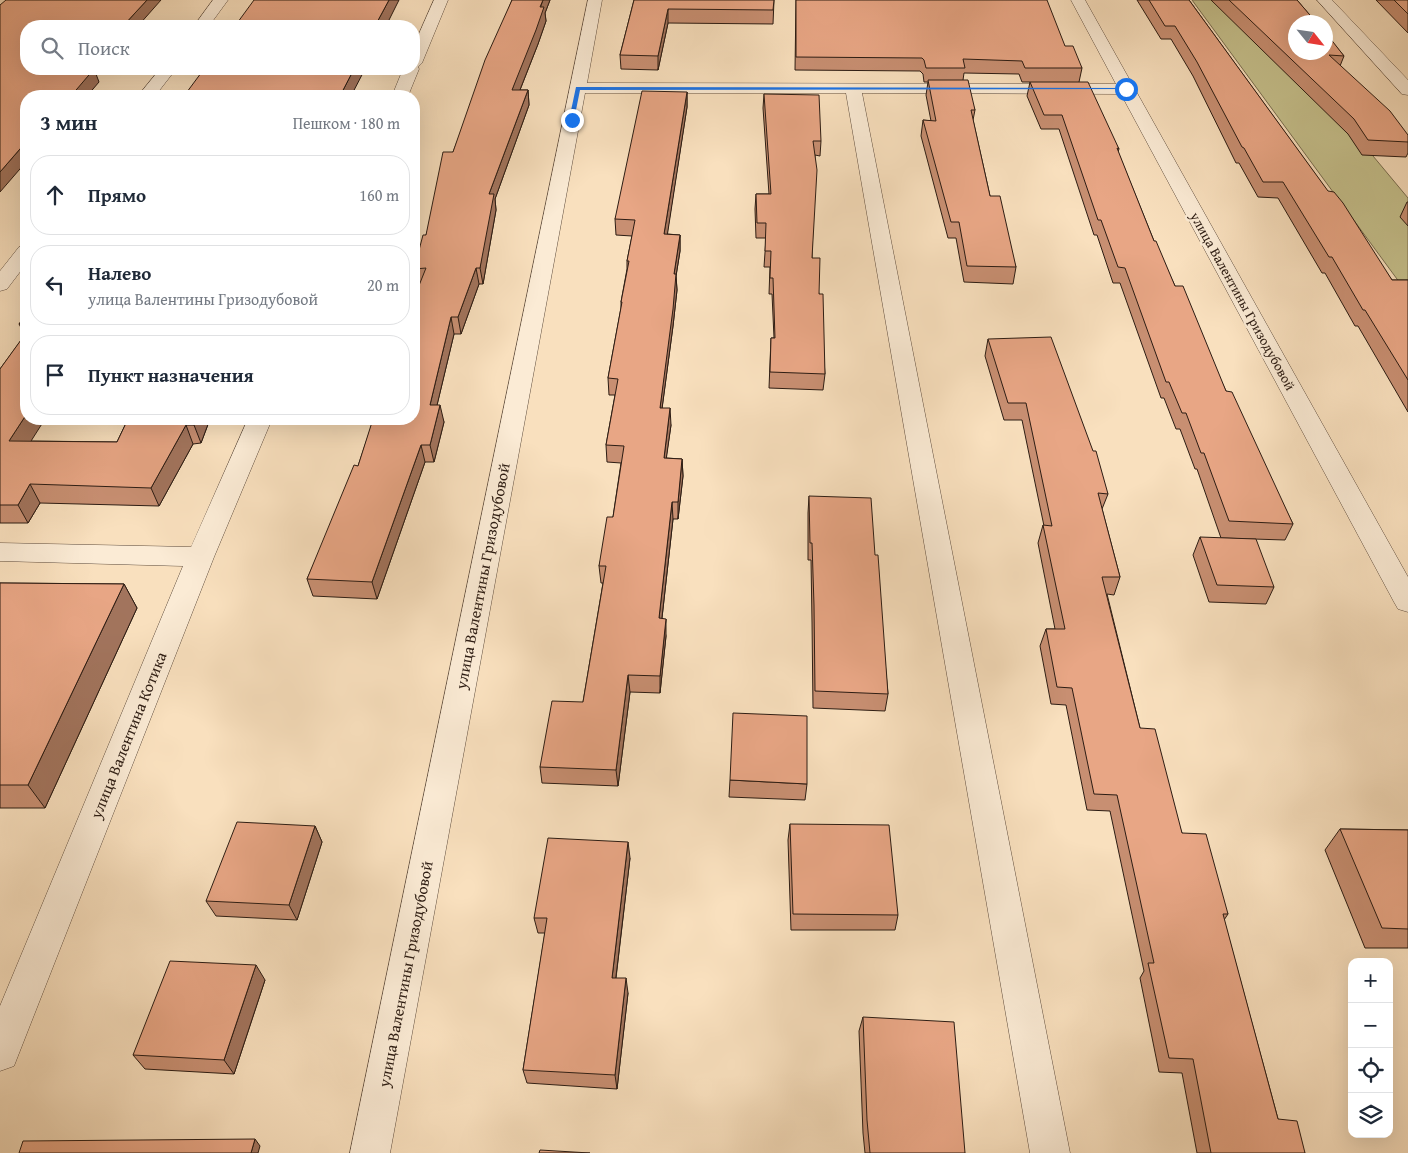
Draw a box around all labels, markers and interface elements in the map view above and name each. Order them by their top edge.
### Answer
north arrow [1288,15,1333,60]
search box [20,20,420,75]
icon: search [38,34,66,62]
text: Поиск [78,34,130,62]
route start [1115,78,1138,101]
text: 3 мин [40,107,97,138]
route end [561,109,584,132]
text: Пешком · 180 m [293,111,400,135]
icon: ahead [41,181,69,209]
text: Прямо [88,181,146,209]
text: 160 m [359,183,399,207]
street label: улица Валентины Гризодубовой [1185,207,1301,394]
text: Налево [88,259,151,287]
icon: left [41,271,69,299]
text: 20 m [367,273,399,297]
text: улица Валентины Гризодубовой [88,287,318,311]
icon: arrive [41,361,69,389]
text: Пункт назначения [88,361,254,389]
street label: улица Валентины Гризодубовой [448,460,516,692]
street label: улица Валентина Котика [83,648,173,823]
street label: улица Валентины Гризодубовой [371,858,439,1090]
map controls [1348,958,1393,1138]
button: + [1348,958,1393,1003]
button: − [1348,1003,1393,1048]
button: locate [1348,1048,1393,1093]
button: layers [1348,1093,1393,1138]

